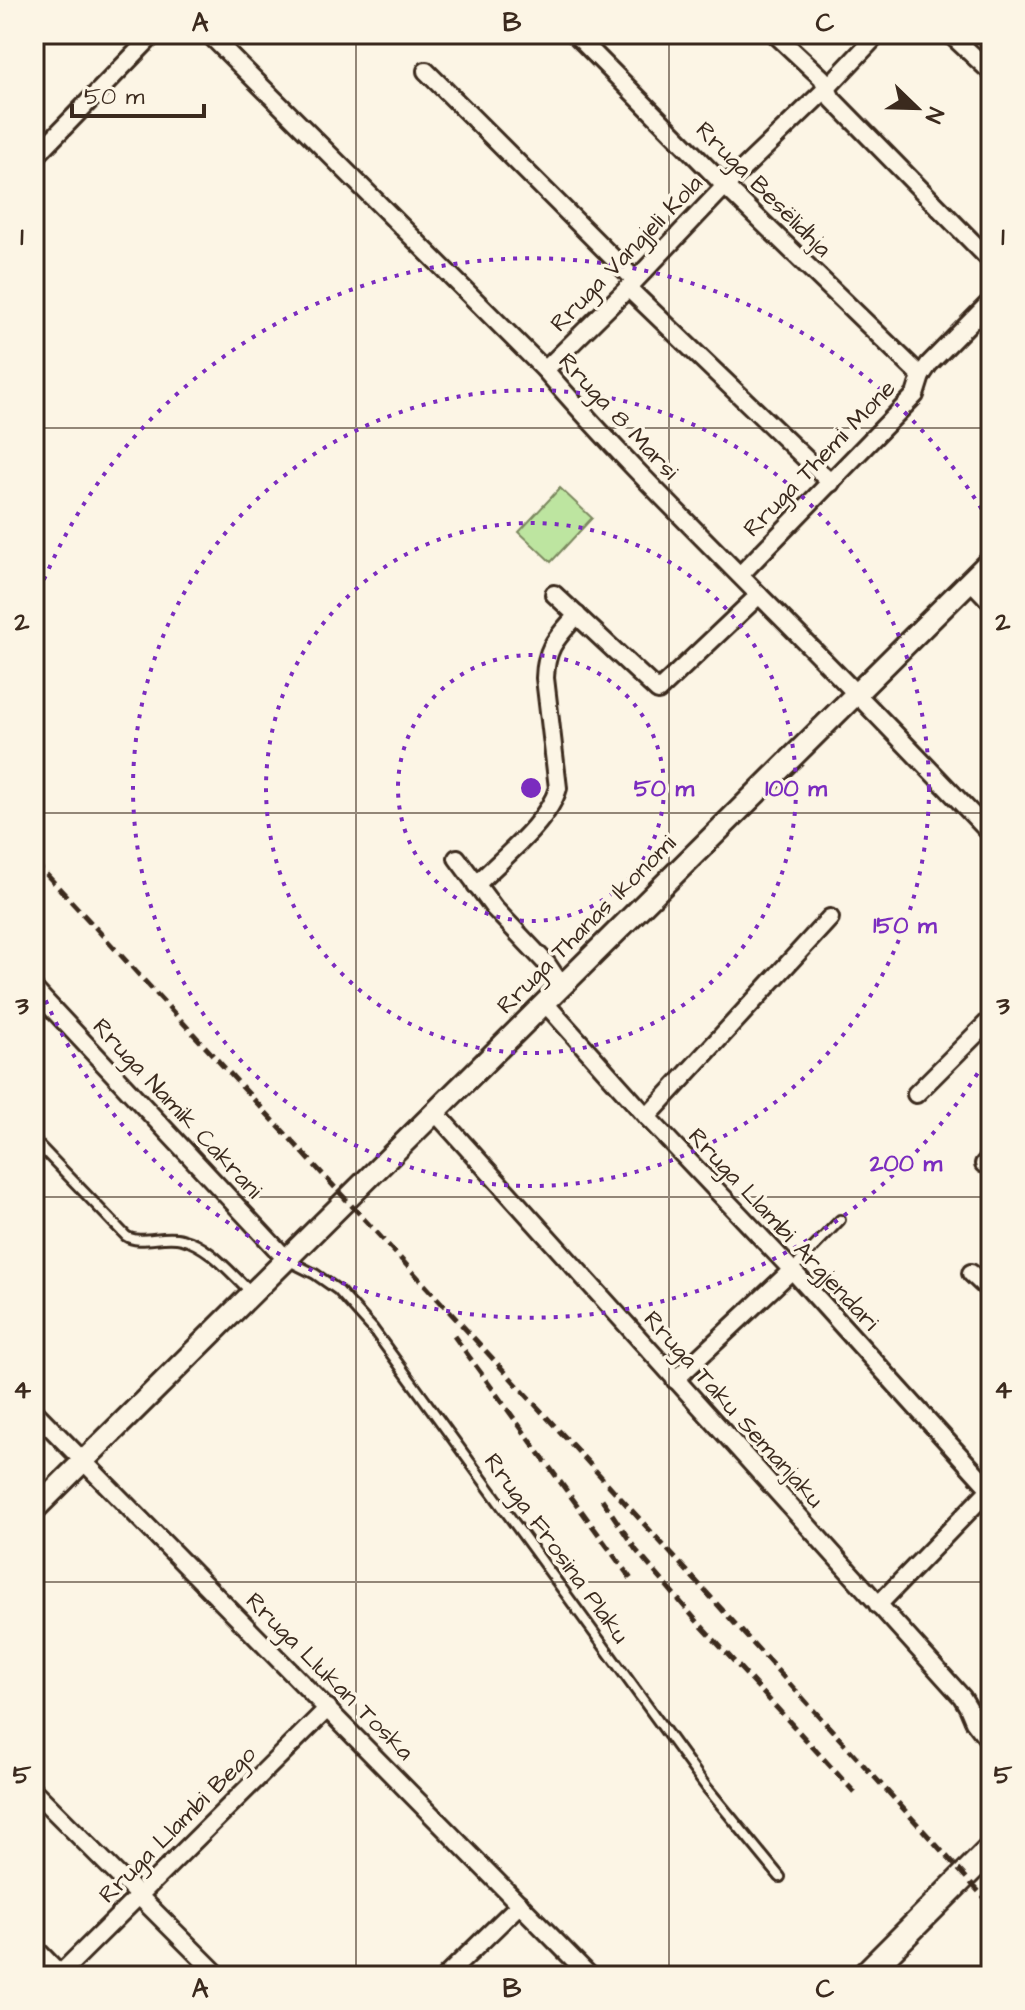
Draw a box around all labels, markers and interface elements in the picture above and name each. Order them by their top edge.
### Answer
text: A [192,5,209,41]
text: B [503,5,522,41]
text: C [816,5,835,41]
scale bar [72,68,204,118]
north arrow [877,68,957,148]
text: 50 m [84,80,145,114]
text: N [917,103,951,128]
street label: Rruga Besëlidhja [687,114,839,266]
street label: Rruga Vangjeli Kola [543,168,711,341]
text: 1 [20,219,24,255]
text: 1 [1001,219,1005,255]
street label: Rruga 8 Marsi [550,346,686,489]
street label: Rruga Themi Mone [736,372,905,546]
text: 2 [14,604,30,640]
text: 2 [995,604,1011,640]
text: 50 m [634,772,695,806]
text: 100 m [765,772,827,806]
centre of rings [517,774,545,802]
street label: Rruga Thanas Ikonomi [489,827,685,1023]
text: 150 m [873,909,937,943]
text: 3 [14,988,29,1024]
text: 3 [995,988,1010,1024]
street label: Rruga Namik Cakrani [84,1011,270,1207]
street label: Rruga Llambi Argjendari [679,1121,887,1340]
text: 200 m [869,1147,942,1181]
street label: Rruga Taku Semanjaku [635,1303,831,1517]
text: 4 [13,1372,31,1408]
text: 4 [994,1372,1012,1408]
street label: Rruga Frosina Plaku [475,1446,637,1651]
street label: Rruga Llukan Toska [237,1585,421,1769]
street label: Rruga Llambi Bego [91,1738,265,1912]
text: 5 [13,1757,32,1793]
text: 5 [994,1757,1013,1793]
text: A [192,1971,209,2007]
text: B [503,1971,522,2007]
text: C [816,1971,835,2007]

